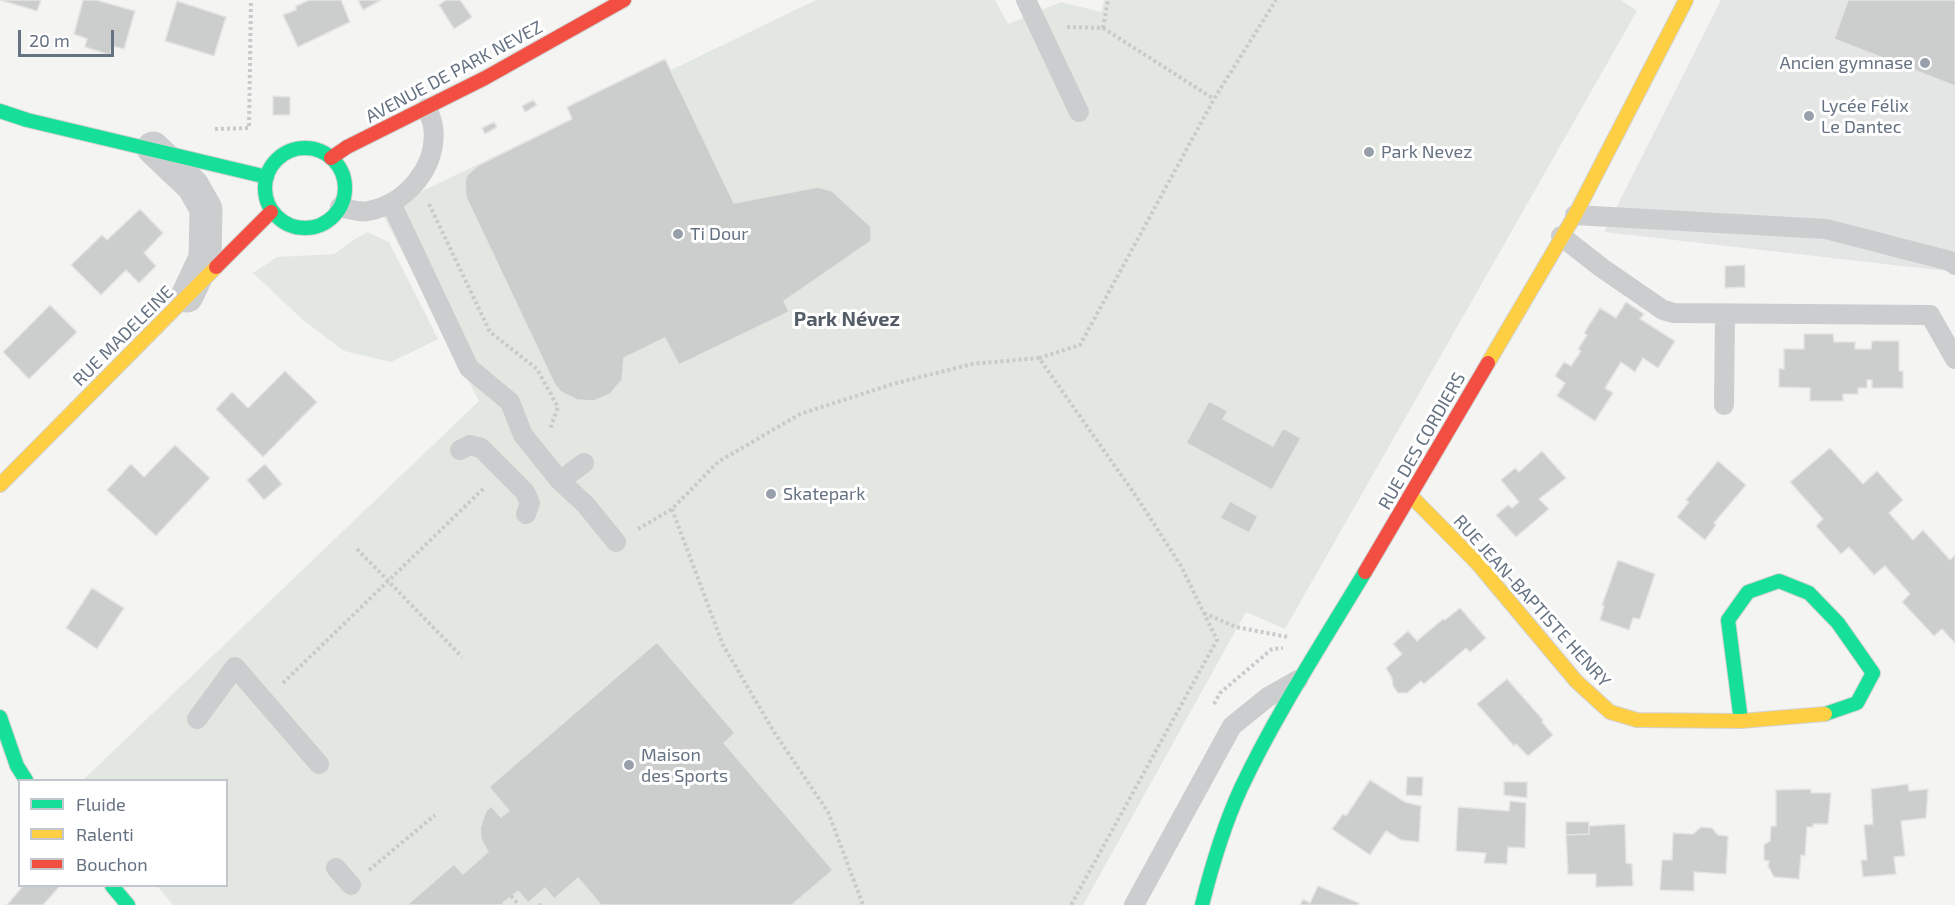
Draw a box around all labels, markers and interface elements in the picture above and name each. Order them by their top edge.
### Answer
street label: AVENUE DE PARK NEVEZ [362,16,546,128]
scale bar [21,18,117,56]
text: 20 m [29,29,70,51]
place label: Ancien gymnase [1779,52,1913,74]
marker: Ancien gymnase [1918,56,1932,70]
place label: Lycée Félix Le Dantec [1821,95,1909,138]
marker: Lycée Félix Le Dantec [1802,109,1816,123]
place label: Park Nevez [1381,141,1472,163]
marker: Park Nevez [1362,145,1376,159]
place label: Ti Dour [690,223,749,245]
marker: Ti Dour [671,227,685,241]
street label: RUE MADELEINE [68,281,178,391]
district label: Park Névez [794,307,900,331]
street label: RUE DES CORDIERS [1374,369,1470,513]
place label: Skatepark [783,483,865,505]
marker: Skatepark [764,487,778,501]
street label: RUE JEAN-BAPTISTE HENRY [1449,510,1615,692]
place label: Maison des Sports [641,744,728,786]
marker: Maison des Sports [622,758,636,772]
legend [18,779,228,887]
text: Fluide [76,793,126,815]
text: Ralenti [76,823,134,845]
text: Bouchon [76,853,148,875]

